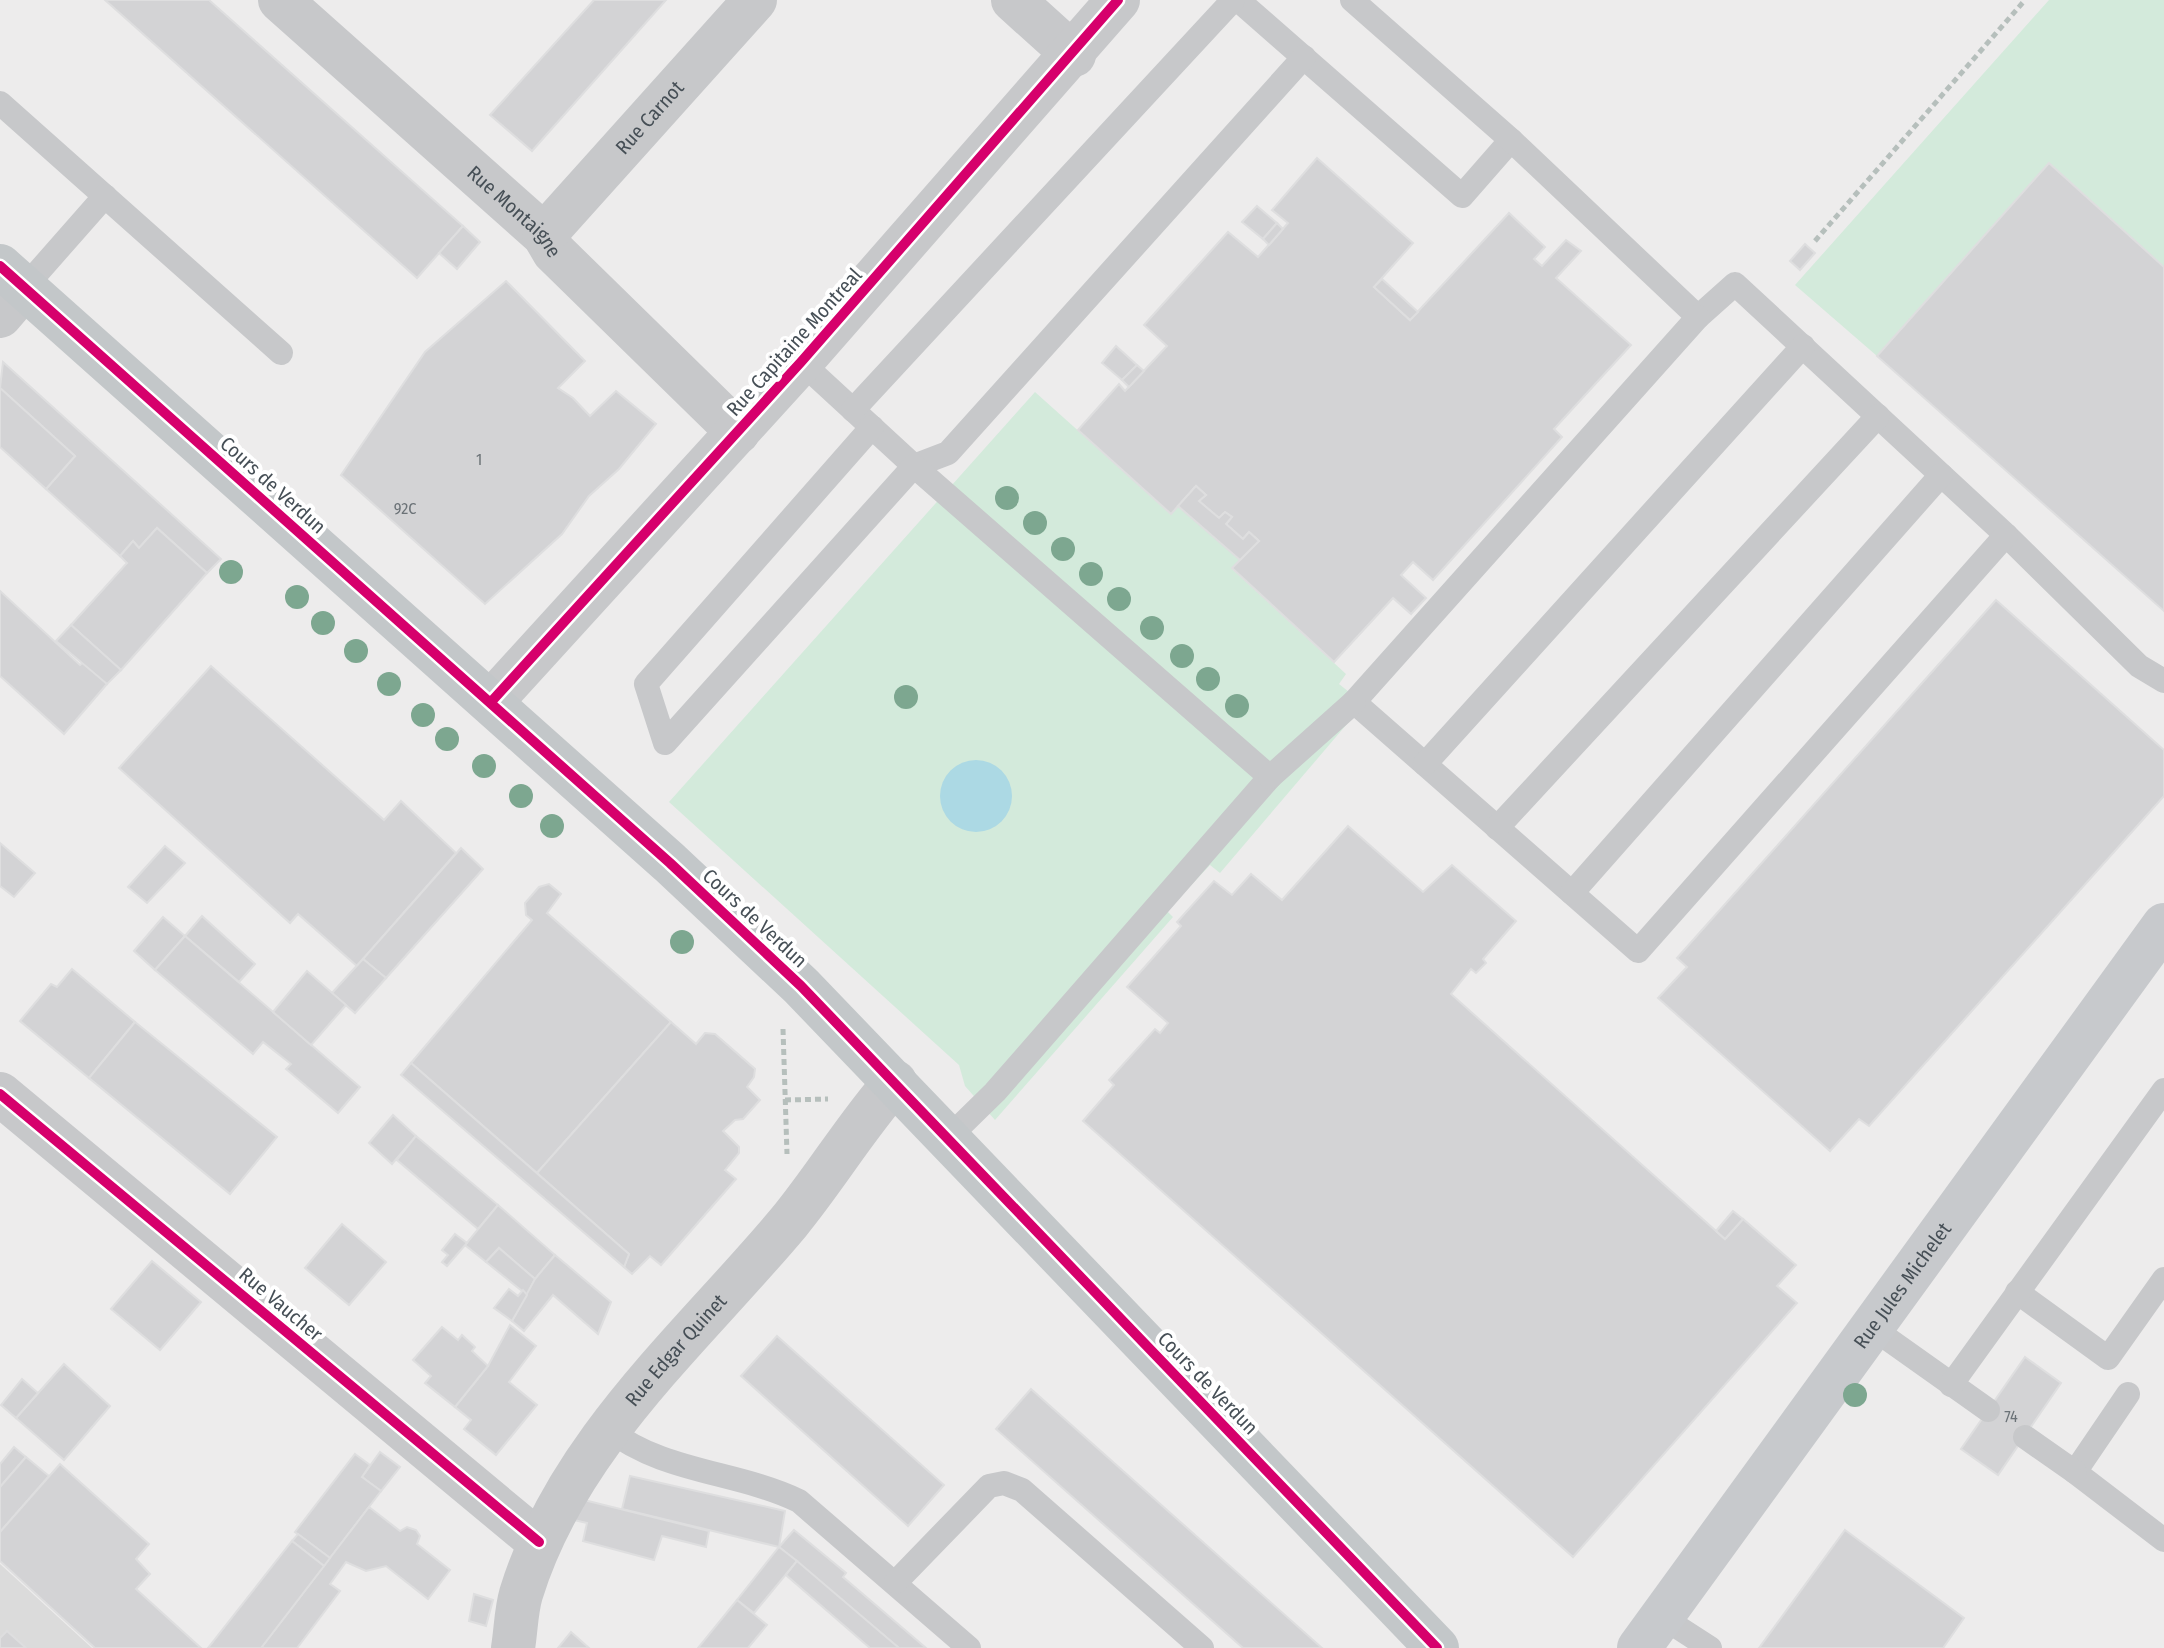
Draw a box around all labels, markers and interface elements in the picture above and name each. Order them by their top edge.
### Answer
street label: Rue Carnot [610,75,689,159]
street label: Rue Montaigne [462,160,566,262]
street label: Rue Capitaine Montreal [721,263,867,421]
street label: Cours de Verdun [215,431,331,539]
house number: 1 [476,450,482,469]
house number: 92C [394,499,416,518]
street label: Cours de Verdun [698,864,812,972]
street label: Rue Jules Michelet [1848,1217,1956,1353]
street label: Rue Vaucher [234,1262,328,1346]
street label: Rue Edgar Quinet [620,1289,732,1411]
street label: Cours de Verdun [1153,1327,1263,1439]
house number: 74 [2004,1407,2018,1426]

